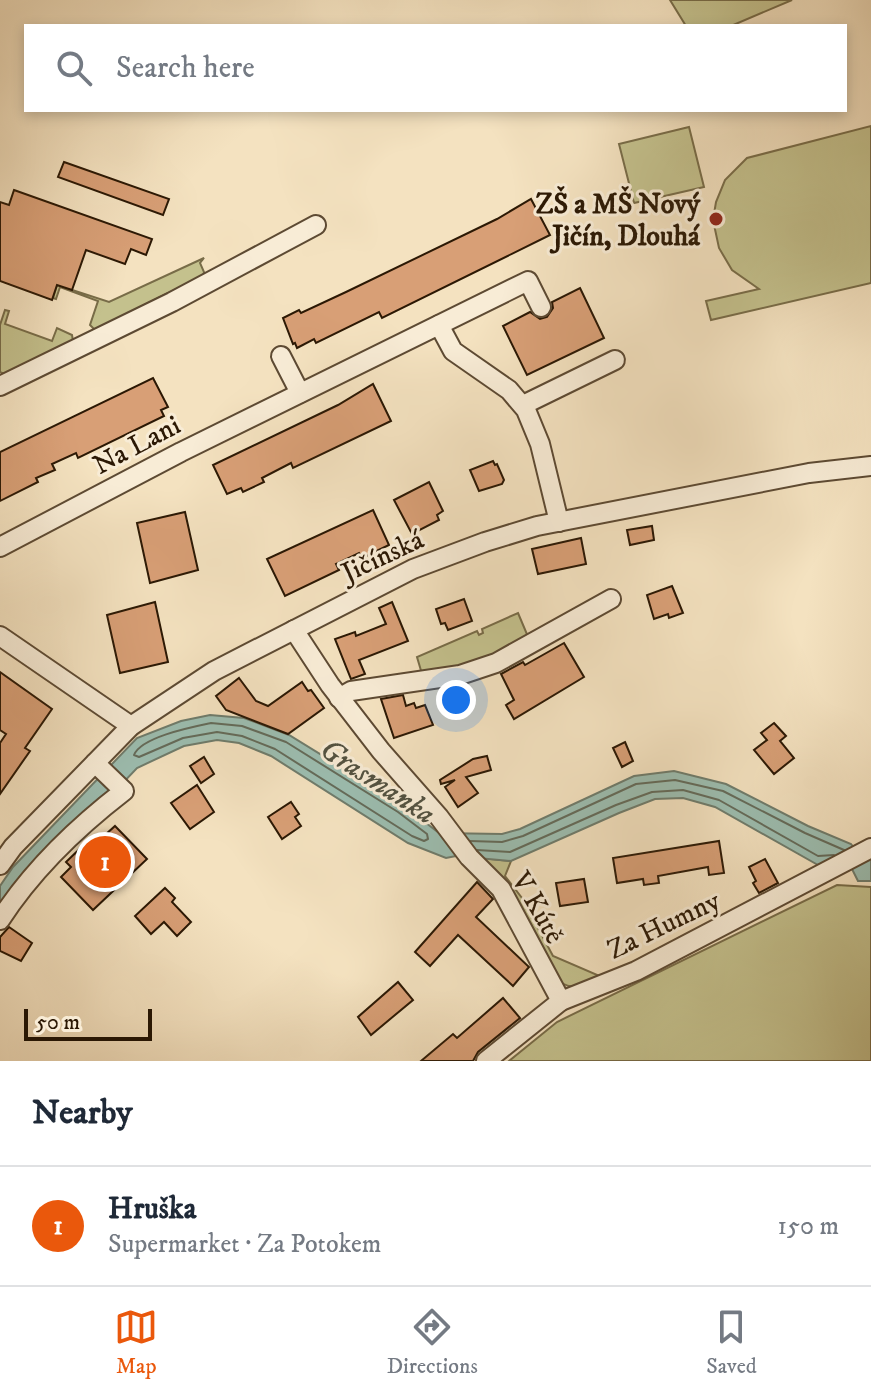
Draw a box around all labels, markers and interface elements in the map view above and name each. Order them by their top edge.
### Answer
search box [24,24,847,112]
icon: search [52,46,96,90]
text: Search here [116,50,255,87]
place label: ZŠ a MŠ Nový Jičín, Dlouhá [536,186,701,254]
marker: ZŠ a MŠ Nový Jičín, Dlouhá [707,210,725,228]
street label: Na Lani [87,408,186,483]
street label: Jičínská [333,522,429,592]
your location [436,680,476,720]
water label: Grasmanka [313,731,442,833]
pin: 1 [79,832,131,892]
street label: V Kútě [503,865,572,950]
street label: Za Humny [601,883,726,968]
scale bar [24,1005,152,1041]
text: 50 m [36,1009,80,1036]
text: Nearby [32,1092,133,1134]
text: Hruška [108,1191,196,1228]
text: 1 [53,1210,63,1243]
text: 150 m [778,1210,839,1243]
text: Supermarket · Za Potokem [108,1228,381,1261]
tab: Map [114,1305,158,1380]
tab: Directions [387,1305,478,1380]
tab: Saved [706,1305,757,1380]

